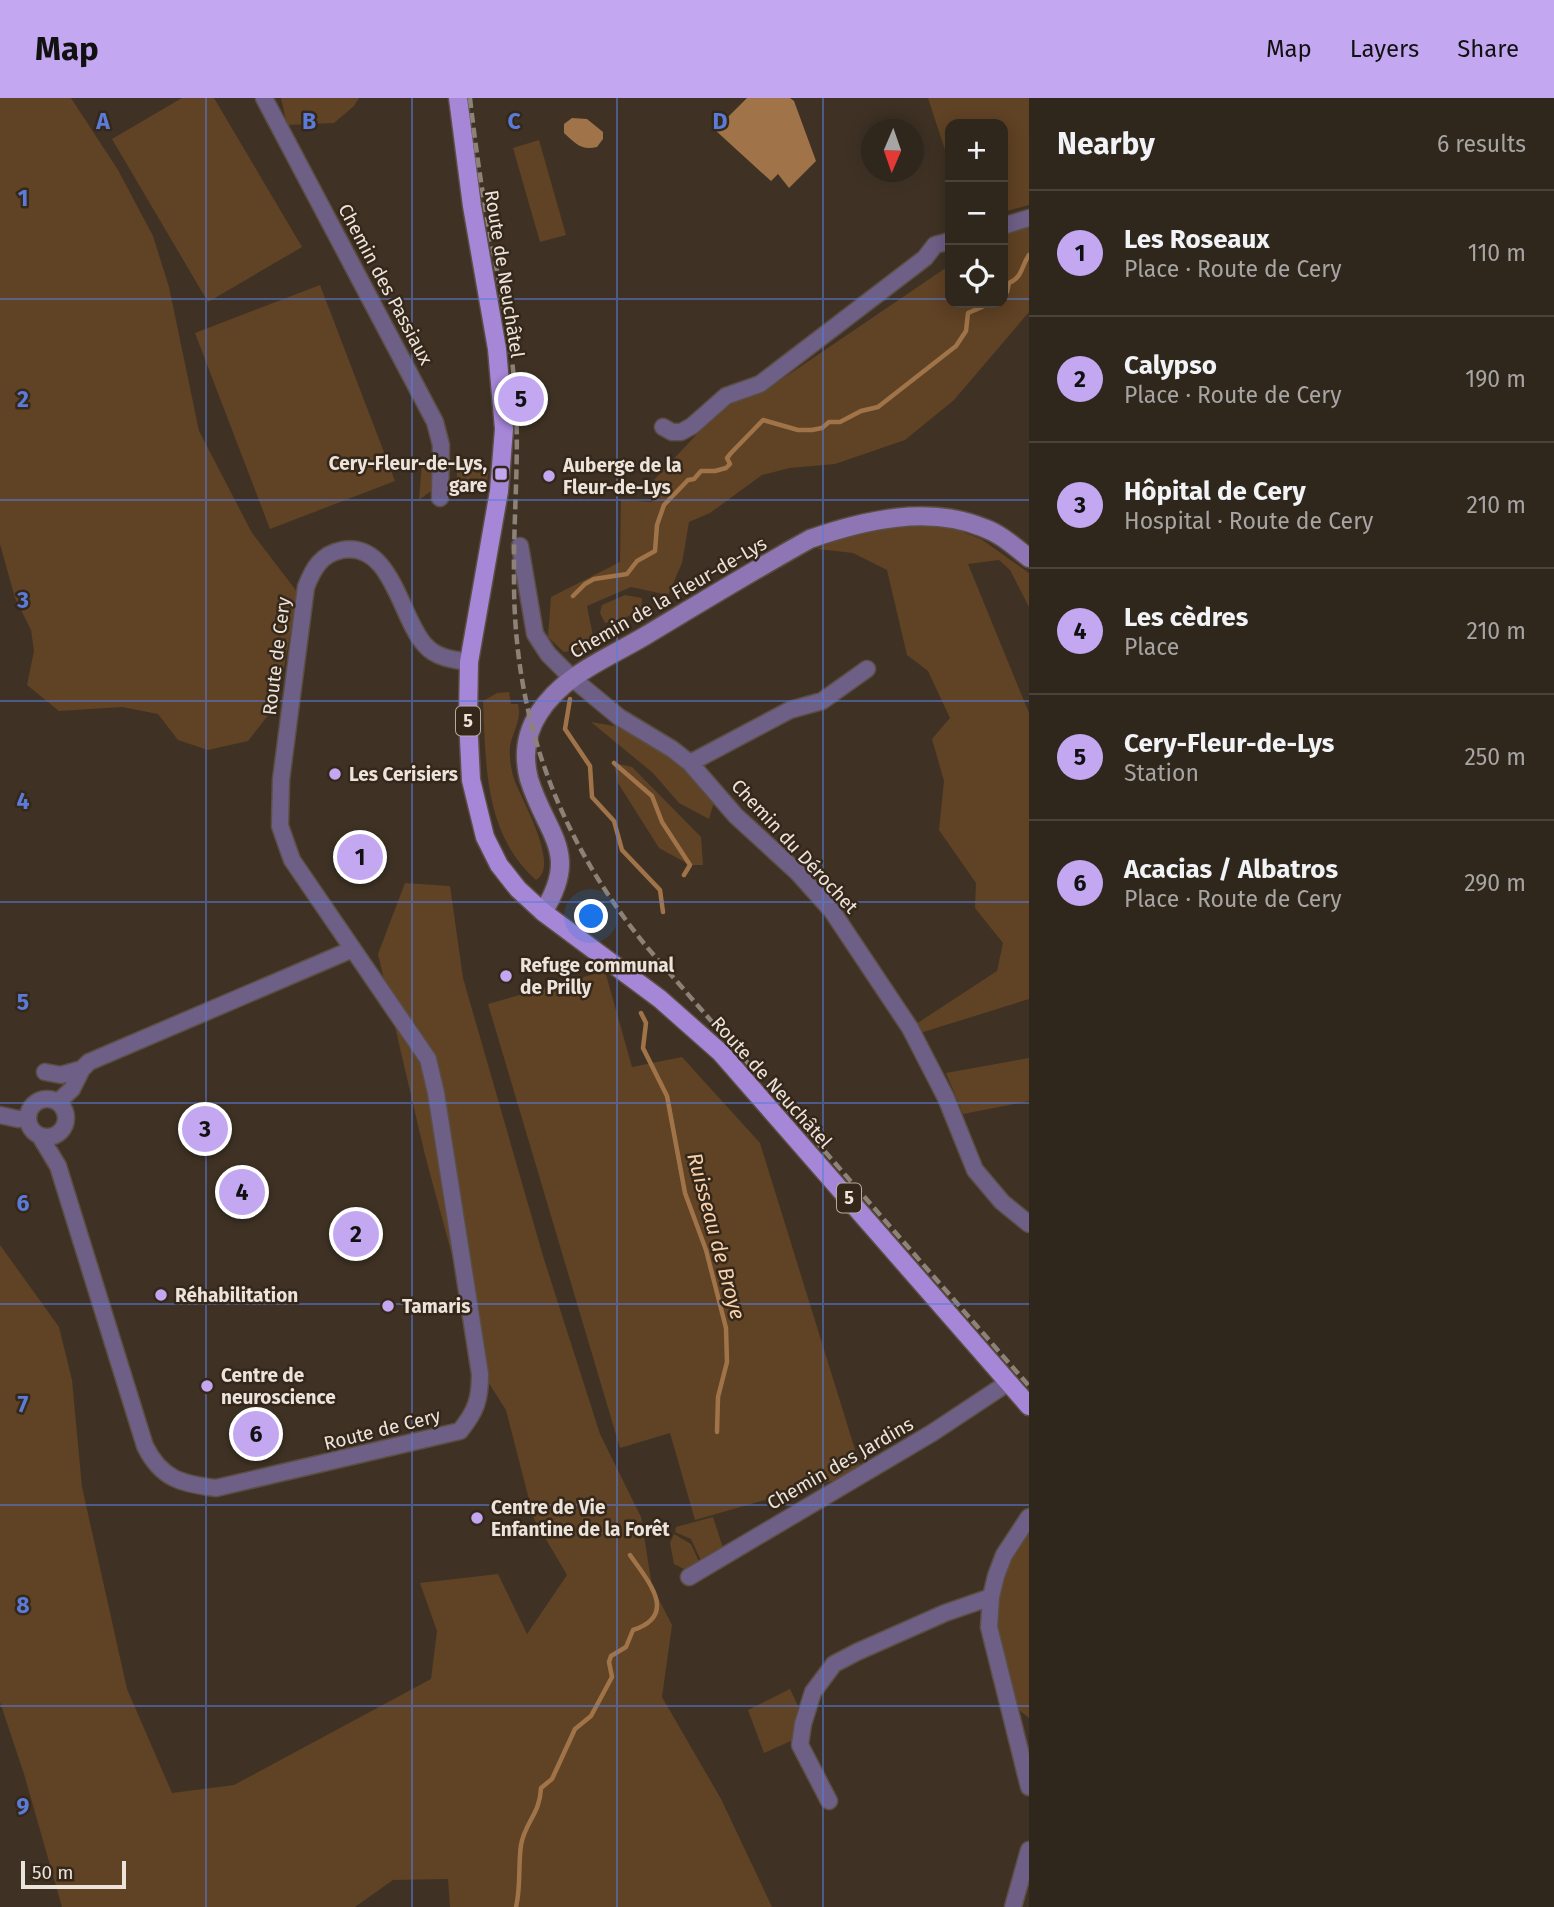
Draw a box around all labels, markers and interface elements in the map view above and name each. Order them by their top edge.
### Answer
text: Map [35,29,99,69]
text: Map [1266,35,1312,63]
text: Layers [1350,35,1419,63]
text: Share [1457,35,1519,63]
text: A [95,107,110,135]
text: B [302,107,316,135]
text: C [507,107,521,135]
text: D [713,107,728,135]
north arrow [861,119,924,182]
map controls [945,119,1008,308]
button: + [945,119,1008,182]
text: Nearby [1057,126,1155,162]
text: 6 results [1437,130,1526,158]
button: − [945,182,1008,245]
text: 1 [18,184,28,212]
street label: Route de Neuchâtel [480,189,529,360]
street label: Chemin des Passiaux [333,200,438,369]
text: Les Roseaux [1124,224,1270,255]
text: 1 [1075,239,1085,267]
text: 110 m [1468,239,1526,267]
button: locate [945,245,1008,308]
text: Place · Route de Cery [1124,255,1342,283]
text: Calypso [1124,350,1217,381]
text: 2 [1074,365,1086,393]
text: 190 m [1465,365,1526,393]
pin: 5 [498,373,544,425]
text: Place · Route de Cery [1124,381,1342,409]
text: 2 [17,385,29,413]
place label: Cery-Fleur-de-Lys, gare [329,452,487,497]
place label: Auberge de la Fleur-de-Lys [562,454,682,499]
marker: Cery-Fleur-de-Lys, gare [493,466,509,482]
marker: Auberge de la Fleur-de-Lys [541,468,557,484]
text: Hôpital de Cery [1124,476,1306,507]
text: 3 [1074,491,1086,519]
text: 210 m [1467,491,1526,519]
text: Hospital · Route de Cery [1124,507,1373,535]
street label: Chemin de la Fleur-de-Lys [566,532,771,663]
text: 3 [16,586,29,614]
street label: Route de Cery [258,595,295,717]
text: Les cèdres [1124,602,1248,633]
text: 4 [1074,617,1087,645]
text: 210 m [1467,617,1526,645]
text: Place [1124,633,1179,661]
road number: 5 [456,706,480,736]
text: Cery-Fleur-de-Lys [1124,728,1334,759]
text: 5 [1074,743,1086,771]
text: 250 m [1464,743,1526,771]
text: Station [1124,759,1199,787]
place label: Les Cerisiers [349,763,458,786]
marker: Les Cerisiers [327,766,343,782]
street label: Chemin du Dérochet [727,774,863,918]
text: 4 [17,787,30,815]
pin: 1 [337,831,383,883]
text: Acacias / Albatros [1124,854,1338,885]
text: 6 [1074,869,1086,897]
text: 290 m [1464,869,1526,897]
text: Place · Route de Cery [1124,885,1342,913]
your location [574,899,608,933]
place label: Refuge communal de Prilly [520,954,675,999]
marker: Refuge communal de Prilly [498,968,514,984]
text: 5 [17,988,29,1016]
street label: Route de Neuchâtel [706,1012,837,1153]
pin: 3 [182,1103,228,1155]
water label: Ruisseau de Broye [681,1150,751,1322]
pin: 4 [219,1166,265,1218]
road number: 5 [837,1184,861,1212]
text: 6 [17,1189,30,1217]
pin: 2 [333,1208,379,1260]
place label: Réhabilitation [175,1284,298,1307]
marker: Réhabilitation [153,1287,169,1303]
place label: Tamaris [402,1295,470,1318]
marker: Tamaris [380,1298,396,1314]
place label: Centre de neuroscience [221,1364,336,1409]
marker: Centre de neuroscience [199,1378,215,1394]
text: 7 [18,1390,29,1418]
street label: Route de Cery [321,1404,443,1455]
pin: 6 [233,1408,279,1460]
street label: Chemin des Jardins [763,1412,918,1515]
place label: Centre de Vie Enfantine de la Forêt [491,1496,670,1541]
marker: Centre de Vie Enfantine de la Forêt [469,1510,485,1526]
text: 8 [16,1591,30,1619]
text: 9 [17,1792,30,1820]
scale bar [21,1858,126,1890]
text: 50 m [32,1861,73,1884]

